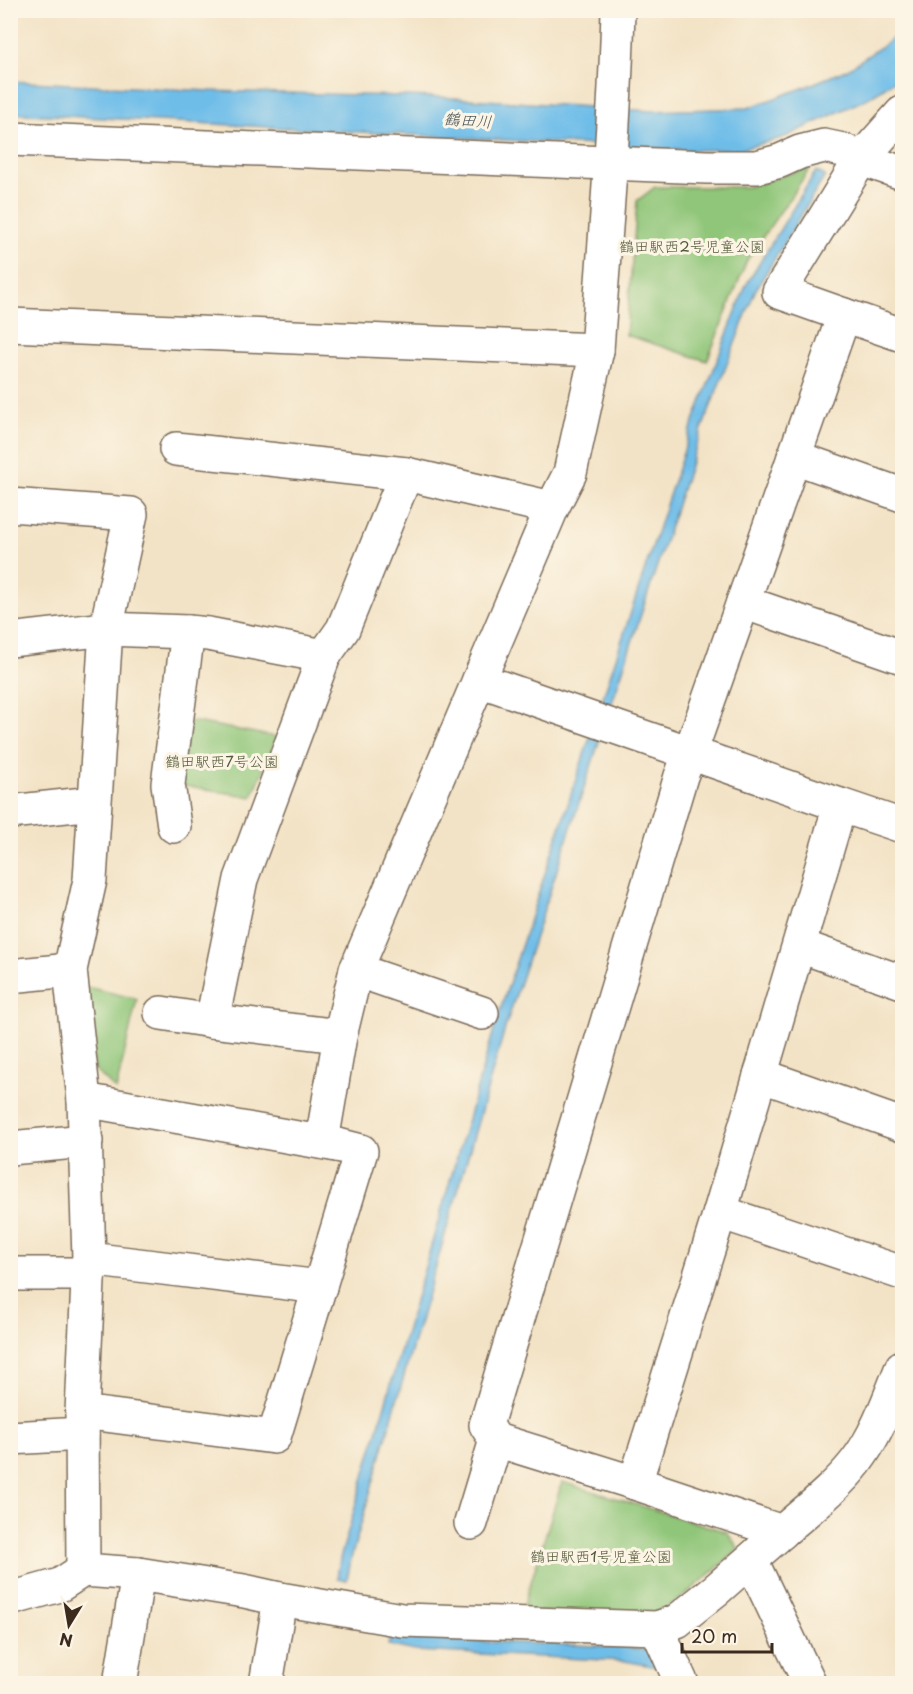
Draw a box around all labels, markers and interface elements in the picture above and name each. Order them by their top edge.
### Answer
water label: 鶴田川 [443,105,493,133]
park label: 鶴田駅西2号児童公園 [619,234,765,257]
park label: 鶴田駅西7号公園 [165,749,279,772]
park label: 鶴田駅西1号児童公園 [530,1544,672,1567]
north arrow [39,1595,99,1655]
scale bar [682,1616,772,1654]
text: 20 m [691,1622,737,1649]
text: N [57,1628,74,1654]

